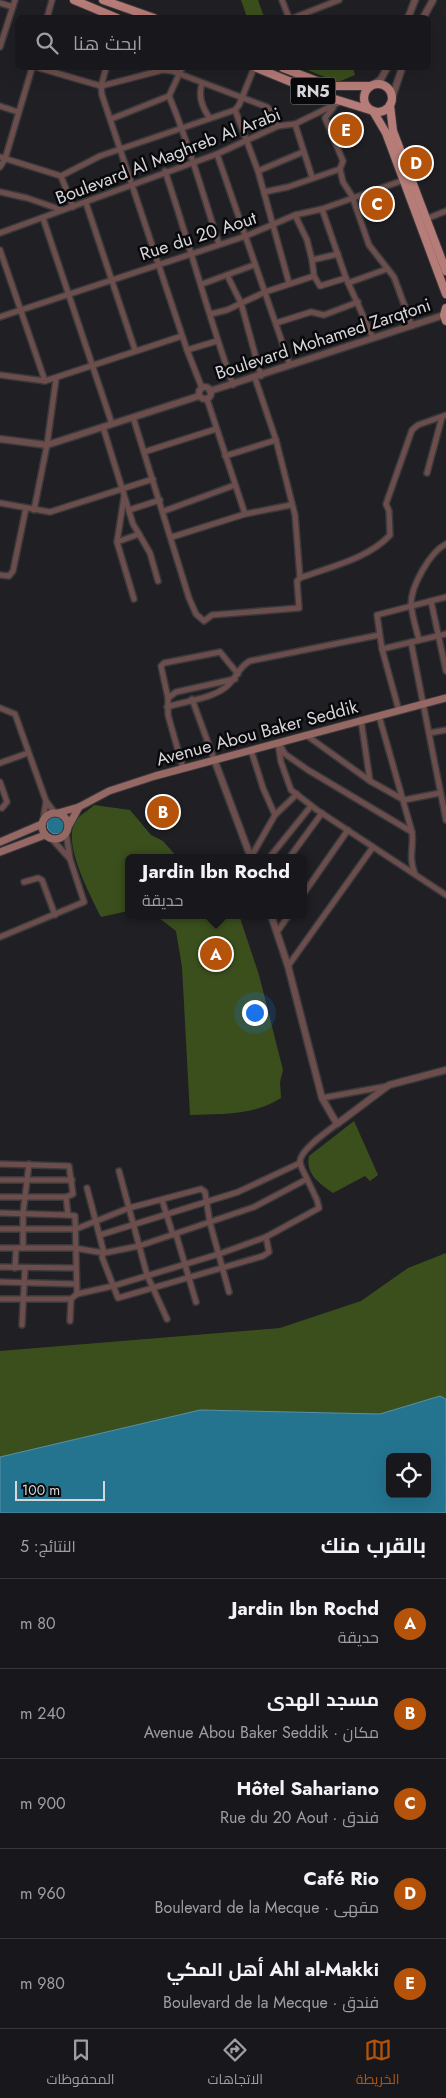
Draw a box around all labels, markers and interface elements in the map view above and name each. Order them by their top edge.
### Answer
search box [15,15,431,70]
icon: search [33,29,61,57]
text: ابحث هنا [73,30,142,57]
road number: RN5 [290,78,336,104]
street label: Boulevard Al Maghreb Al Arabi [52,101,284,211]
pin: E [330,111,362,149]
pin: D [400,144,432,182]
pin: C [361,185,393,223]
street label: Rue du 20 Aout [136,205,260,267]
street label: Boulevard Mohamed Zarqtoni [212,292,434,386]
street label: Avenue Abou Baker Seddik [153,694,361,772]
pin: B [147,793,179,831]
popup [125,854,307,919]
text: Jardin Ibn Rochd [142,858,290,885]
text: حديقة [142,889,183,912]
pin: A [200,935,232,973]
your location [242,1000,268,1026]
map controls [386,1453,431,1498]
button: locate [386,1453,431,1498]
scale bar [15,1478,105,1501]
text: 100 m [22,1480,60,1500]
text: بالقرب منك [321,1531,426,1561]
text: النتائج: 5 [20,1535,76,1558]
text: Jardin Ibn Rochd [231,1595,379,1622]
text: 80 m [20,1612,56,1635]
text: A [404,1612,416,1635]
text: حديقة [338,1626,379,1649]
text: مسجد الهدى [267,1686,379,1713]
text: 240 m [20,1702,65,1725]
text: B [405,1702,415,1725]
text: مكان · Avenue Abou Baker Seddik [144,1721,379,1744]
text: Hôtel Sahariano [236,1775,379,1802]
text: 900 m [20,1792,66,1815]
text: C [404,1792,416,1815]
text: فندق · Rue du 20 Aout [220,1806,379,1829]
text: Café Rio [304,1865,379,1892]
text: 960 m [20,1882,65,1905]
text: D [404,1882,416,1905]
text: مقهى · Boulevard de la Mecque [155,1896,379,1919]
text: Ahl al-Makki أهل المكي [167,1956,379,1983]
text: 980 m [20,1972,65,1995]
text: E [405,1972,415,1995]
text: فندق · Boulevard de la Mecque [163,1991,379,2014]
tab: المحفوظات [46,2036,115,2092]
tab: الاتجاهات [208,2036,263,2092]
tab: الخريطة [356,2036,400,2092]

